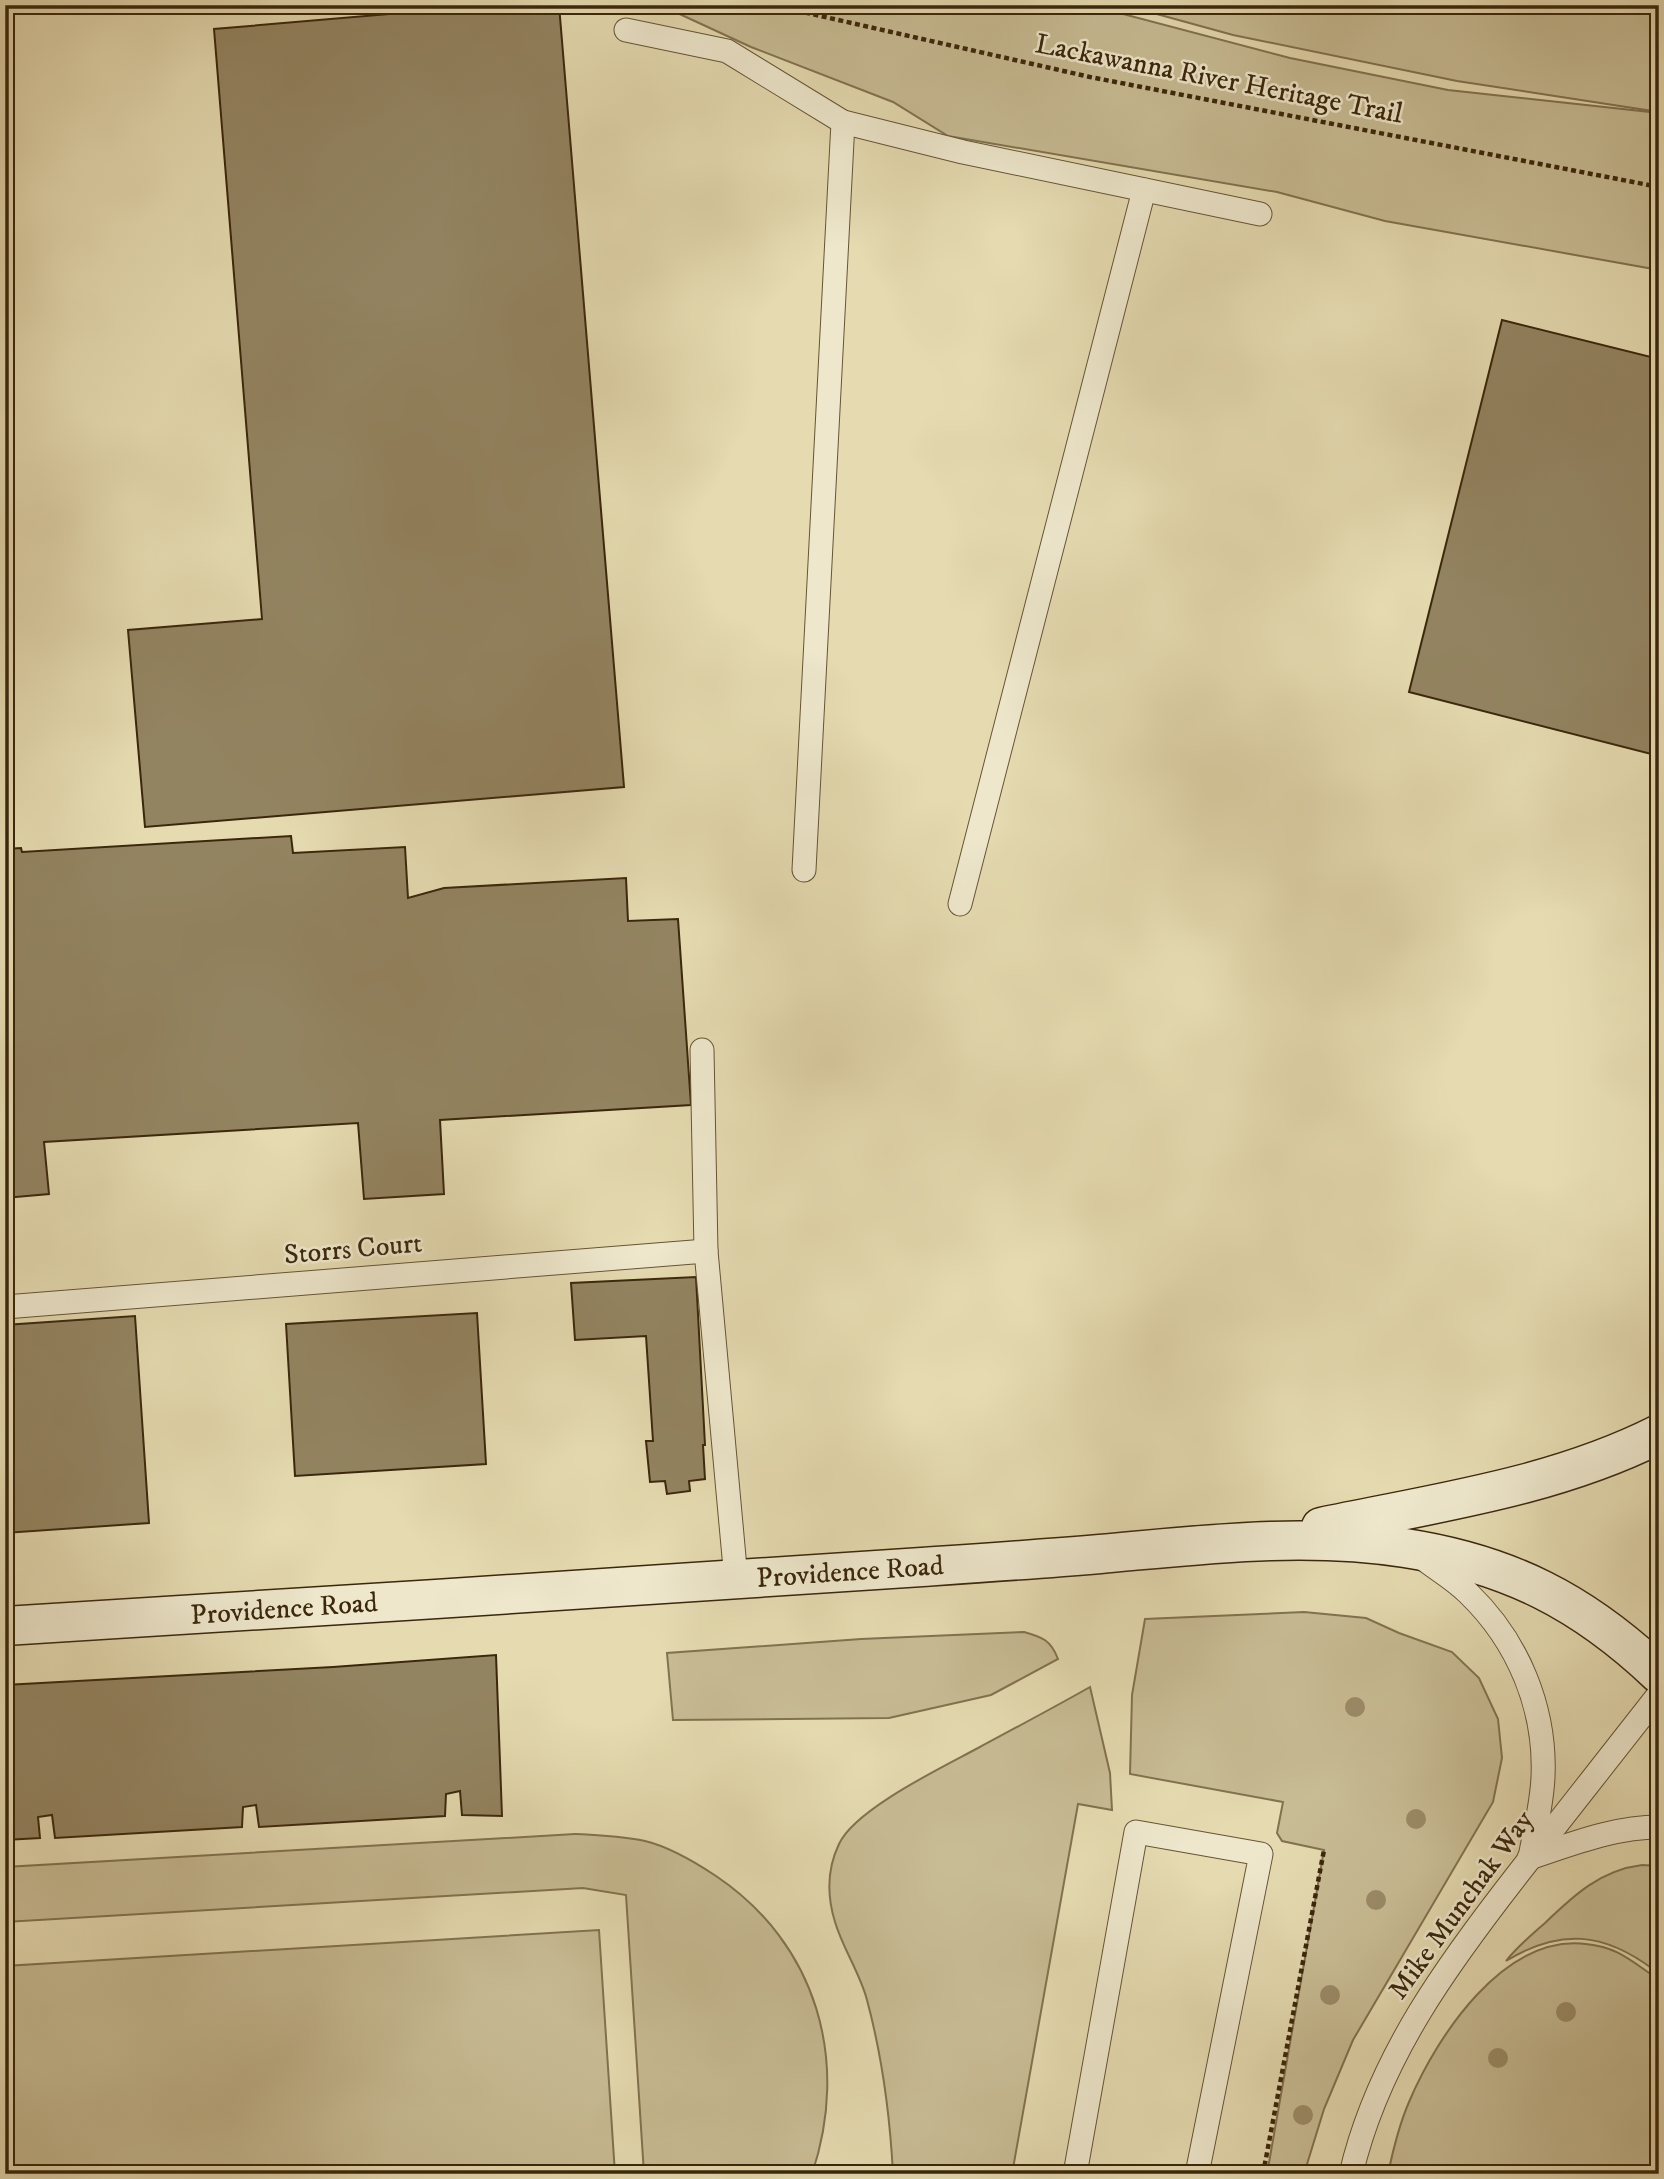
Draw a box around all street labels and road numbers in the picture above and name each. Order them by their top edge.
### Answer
street label: Lackawanna River Heritage Trail [1032,26,1406,132]
street label: Storrs Court [282,1226,424,1272]
street label: Providence Road [755,1548,945,1596]
street label: Providence Road [189,1585,379,1633]
street label: Mike Munchak Way [1381,1803,1542,2006]

